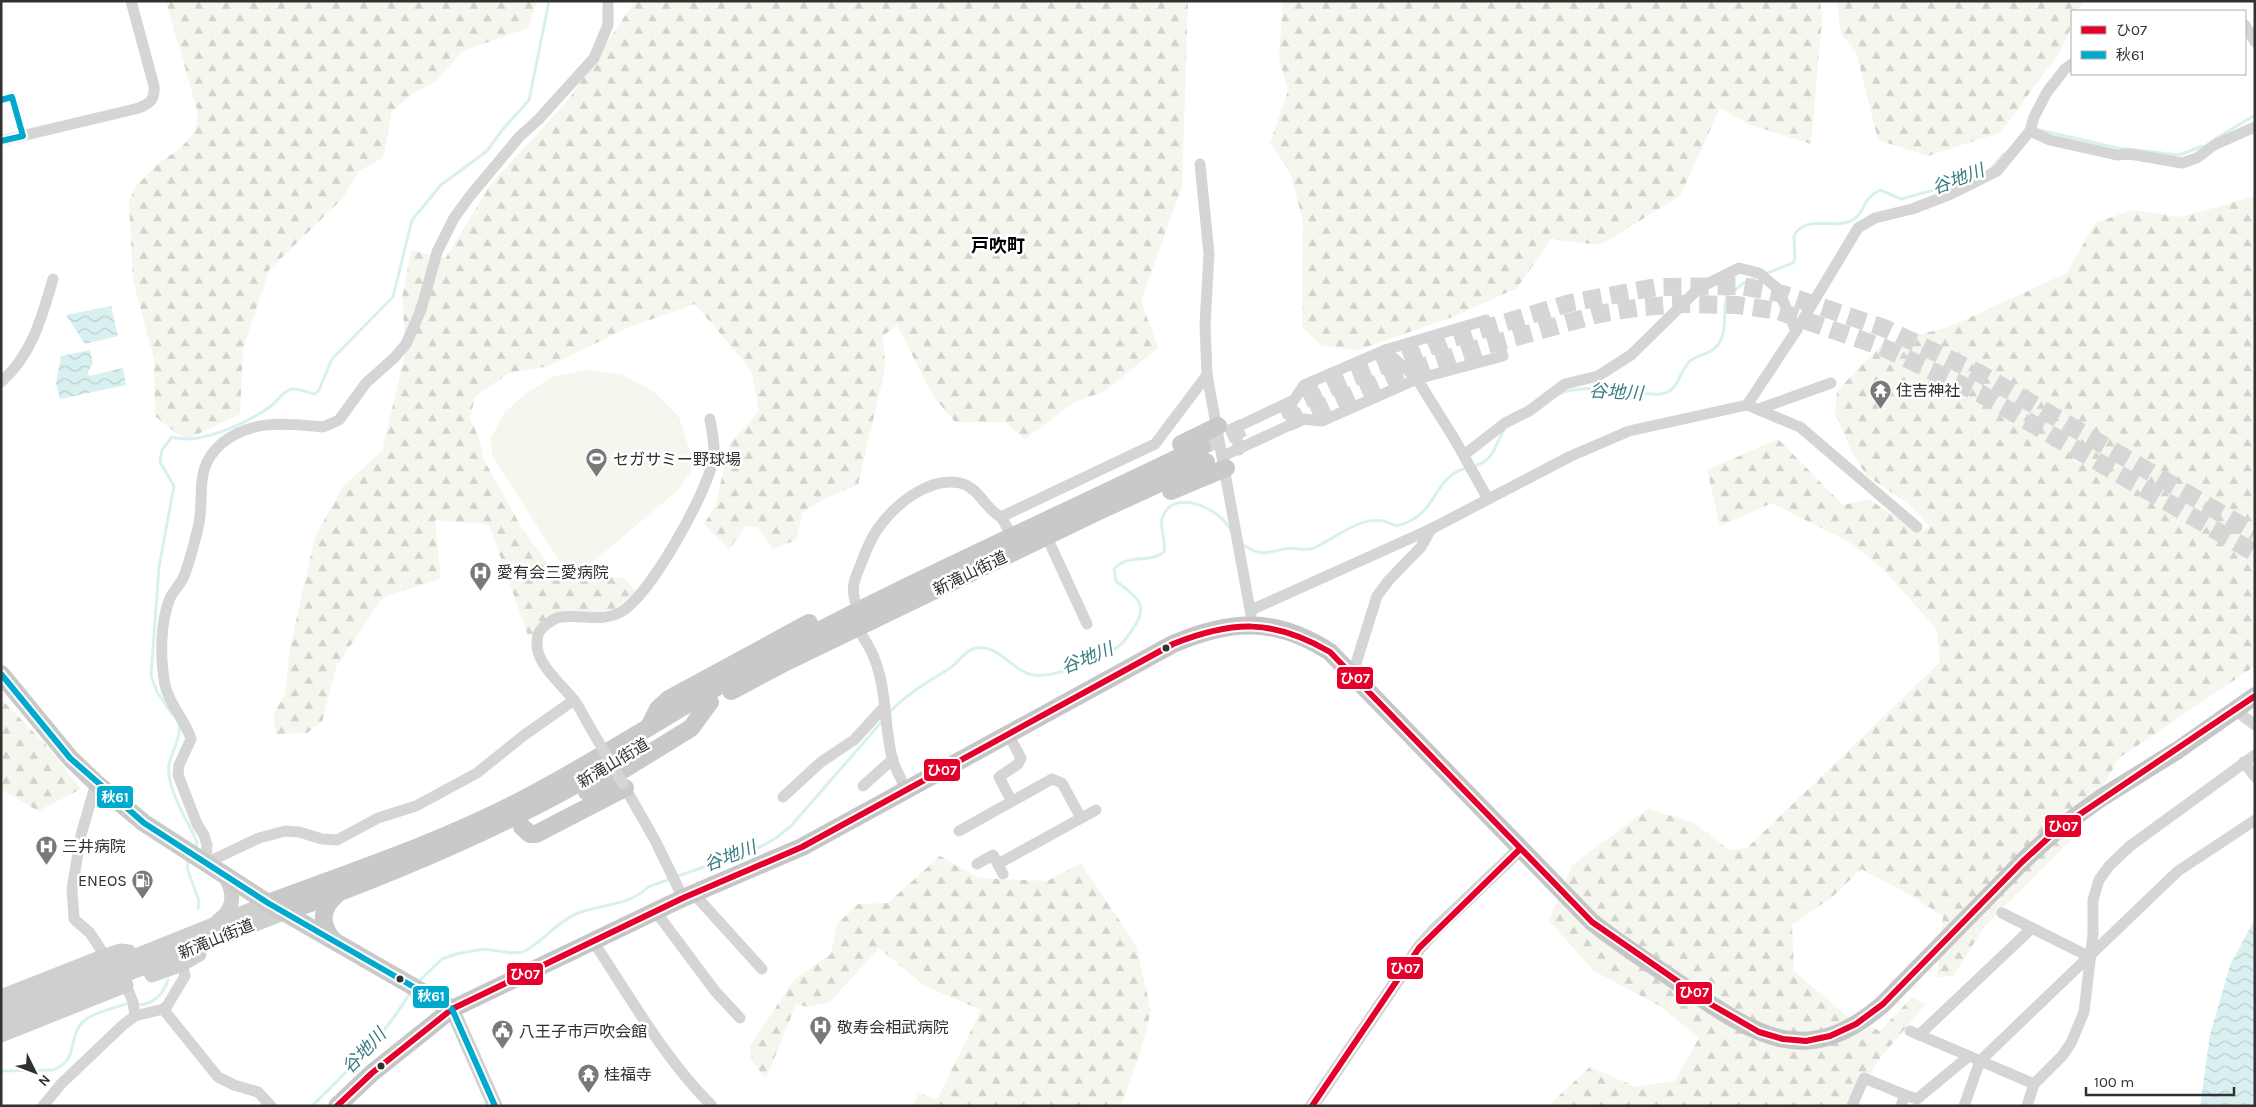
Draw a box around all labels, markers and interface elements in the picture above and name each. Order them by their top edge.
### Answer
legend [2071,10,2246,75]
text: ひ07 [2116,21,2147,39]
text: 秋61 [2116,46,2145,64]
water label: 谷地川 [1929,158,1989,199]
district label: 戸吹町 [971,235,1025,257]
temple icon: 住吉神社 [1868,378,1892,409]
water label: 谷地川 [1588,380,1646,405]
place label: 住吉神社 [1896,381,1960,400]
sports icon: セガサミー野球場 [585,447,609,478]
place label: セガサミー野球場 [613,450,741,469]
street label: 新滝山街道 [930,547,1010,599]
hospital icon: 愛有会三愛病院 [469,560,493,591]
place label: 愛有会三愛病院 [497,563,609,582]
water label: 谷地川 [1058,637,1118,678]
unlabelled marker [1161,643,1171,653]
line badge: ひ07 [1336,666,1374,690]
text: ひ07 [1340,670,1370,687]
street label: 新滝山街道 [574,734,652,792]
line badge: ひ07 [923,758,961,782]
text: ひ07 [927,762,957,779]
line badge: 秋61 [96,785,134,809]
text: 秋61 [101,789,129,806]
line badge: ひ07 [2044,814,2082,838]
text: ひ07 [2048,818,2078,835]
hospital icon: 三井病院 [34,834,58,865]
water label: 谷地川 [701,835,761,876]
place label: 三井病院 [62,837,126,856]
fuel station icon: ENEOS [131,868,155,899]
place label: ENEOS [78,871,127,890]
street label: 新滝山街道 [175,915,257,963]
line badge: ひ07 [1386,956,1424,980]
text: ひ07 [1390,960,1420,977]
line badge: ひ07 [506,962,544,986]
text: ひ07 [510,966,540,983]
unlabelled marker [395,974,405,984]
line badge: ひ07 [1675,981,1713,1005]
text: ひ07 [1679,984,1709,1001]
line badge: 秋61 [412,985,450,1009]
text: 秋61 [417,988,445,1005]
hospital icon: 敬寿会相武病院 [809,1015,833,1046]
place label: 敬寿会相武病院 [837,1018,949,1037]
public building icon: 八王子市戸吹会館 [491,1019,515,1050]
water label: 谷地川 [338,1022,392,1078]
place label: 八王子市戸吹会館 [519,1022,647,1041]
north arrow [10,1047,60,1097]
unlabelled marker [376,1061,386,1071]
temple icon: 桂福寺 [576,1062,600,1093]
scale bar [2086,1064,2234,1096]
place label: 桂福寺 [604,1065,652,1084]
text: N [35,1071,54,1090]
text: 100 m [2094,1073,2134,1091]

